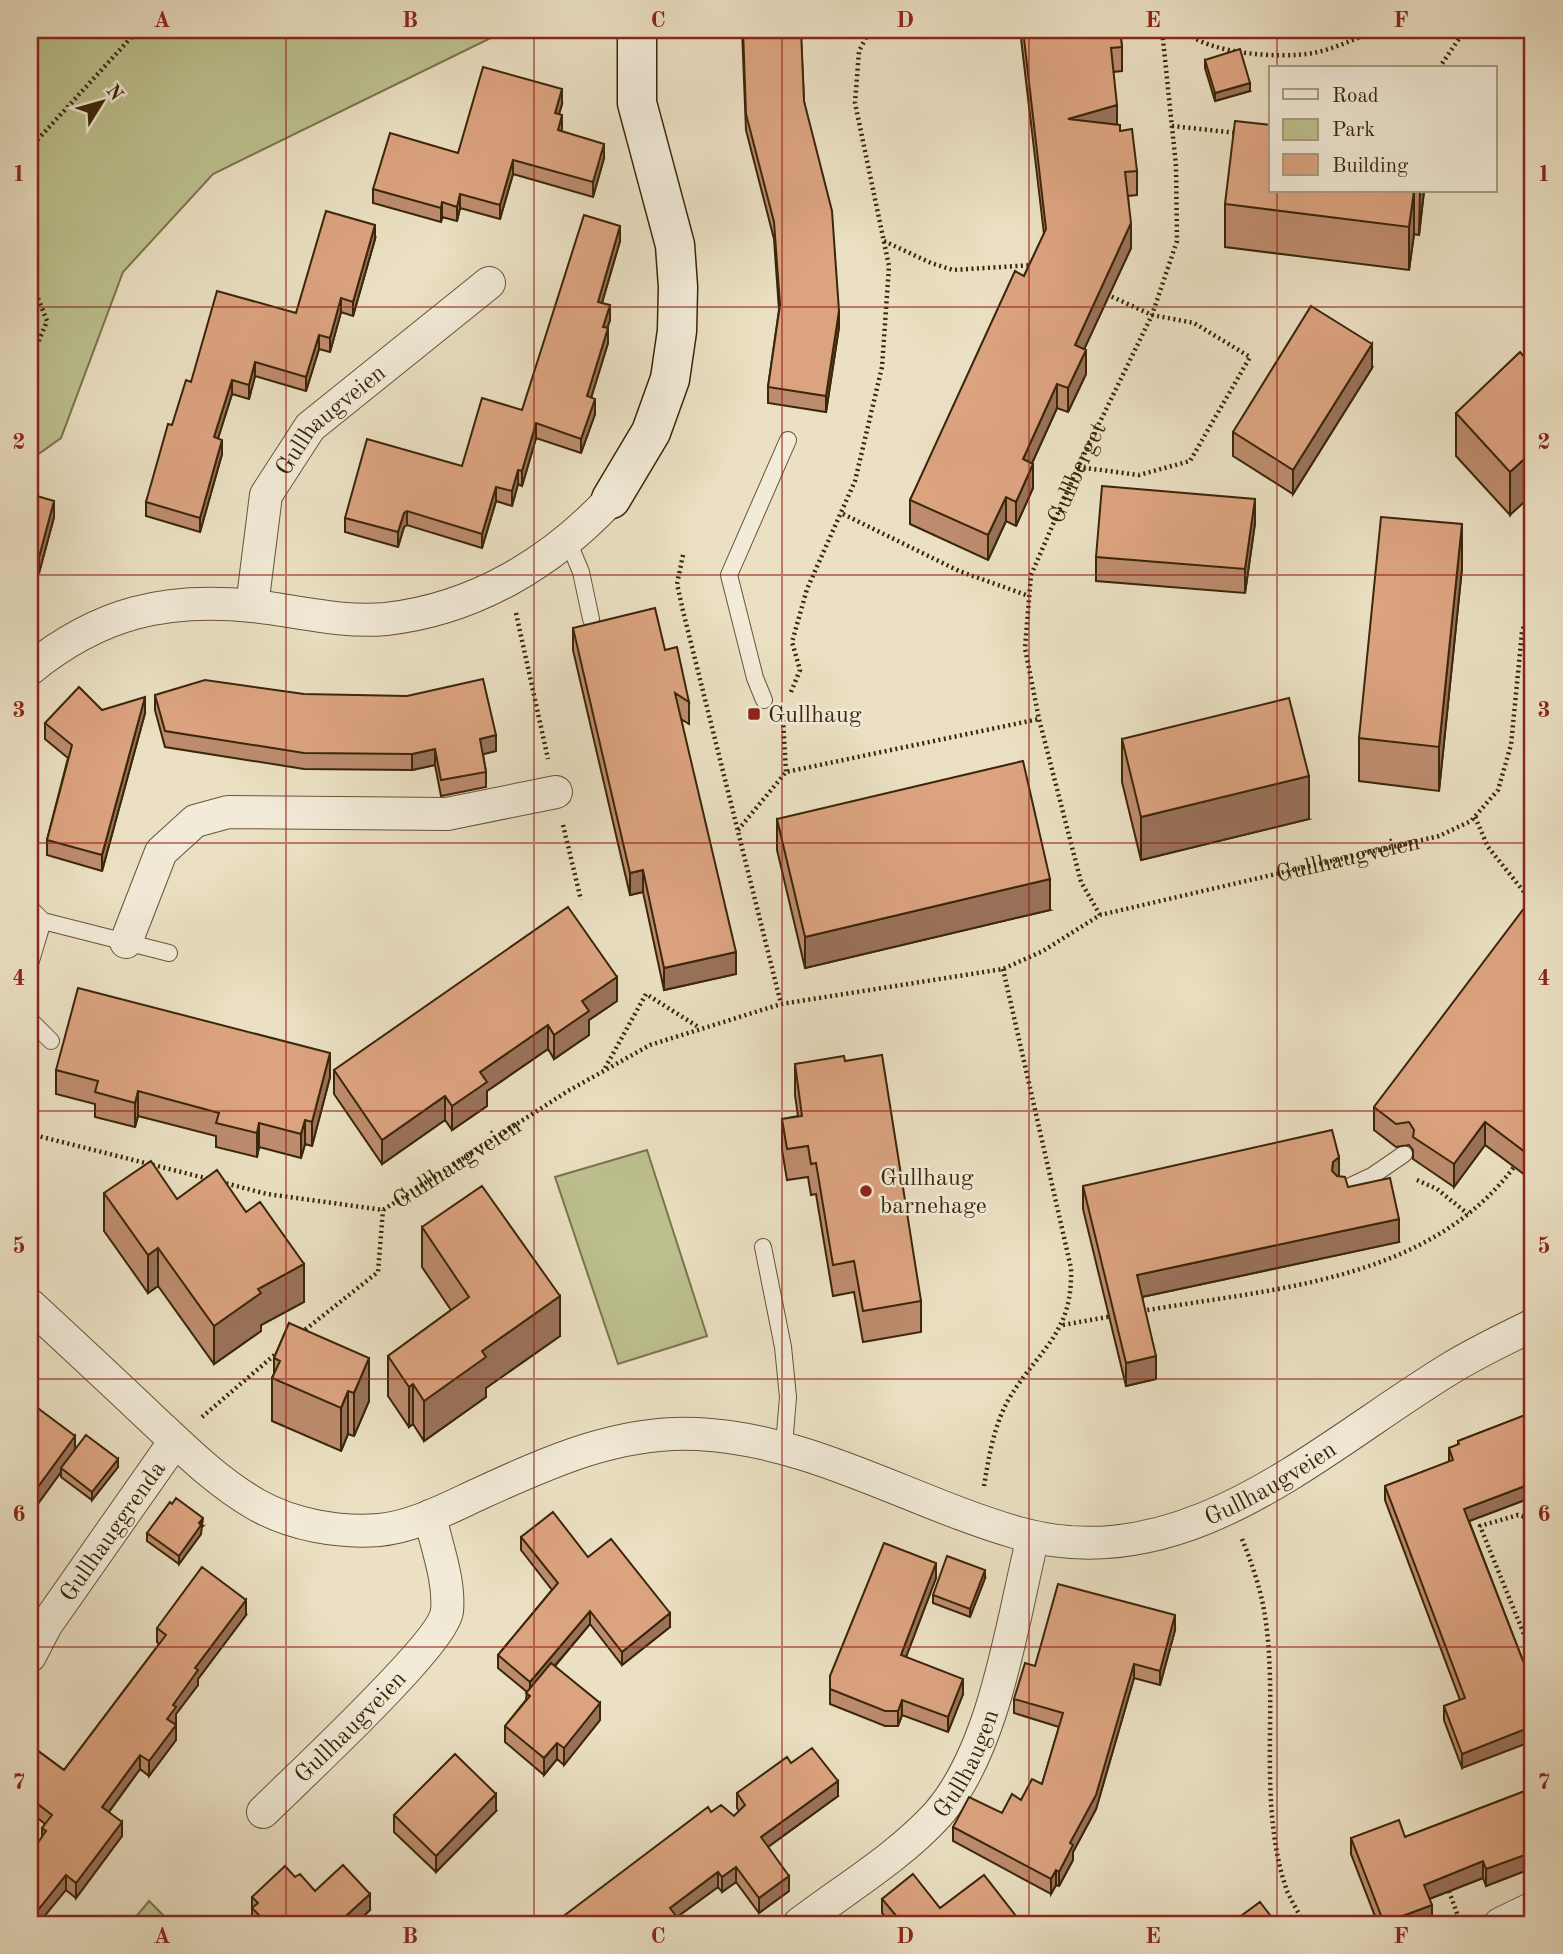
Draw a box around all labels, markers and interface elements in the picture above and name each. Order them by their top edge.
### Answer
text: A [153,9,171,32]
text: B [402,9,418,32]
text: C [650,9,666,32]
text: D [896,9,914,32]
text: E [1145,9,1161,32]
text: F [1393,9,1409,32]
north arrow [66,66,136,136]
legend [1269,66,1496,192]
text: N [102,82,126,105]
text: Road [1332,86,1379,107]
text: Park [1332,120,1375,141]
text: Building [1332,156,1409,177]
text: 1 [12,163,26,186]
text: 1 [1537,163,1551,186]
street label: Gullhaugveien [272,361,391,480]
street label: Gullberget [1045,419,1112,528]
text: 2 [12,431,26,454]
text: 2 [1537,431,1551,454]
text: 3 [12,699,26,722]
text: 3 [1537,699,1551,722]
place label: Gullhaug [768,704,862,728]
marker: Gullhaug [746,706,762,722]
street label: Gullhaugveien [1274,831,1422,888]
text: 4 [12,967,26,990]
text: 4 [1537,967,1551,990]
street label: Gullhaugveien [389,1115,526,1214]
place label: Gullhaug barnehage [880,1167,987,1219]
marker: Gullhaug barnehage [858,1183,874,1199]
text: 5 [12,1235,26,1258]
text: 5 [1537,1235,1551,1258]
street label: Gullhaugveien [1202,1438,1341,1531]
street label: Gullhauggrenda [57,1457,171,1606]
text: 6 [12,1503,26,1526]
text: 6 [1537,1503,1551,1526]
street label: Gullhaugveien [291,1667,412,1788]
street label: Gullhaugen [930,1707,1004,1823]
text: 7 [12,1771,26,1794]
text: 7 [1537,1771,1551,1794]
text: A [153,1925,171,1948]
text: B [402,1925,418,1948]
text: C [650,1925,666,1948]
text: D [896,1925,914,1948]
text: E [1145,1925,1161,1948]
text: F [1393,1925,1409,1948]

